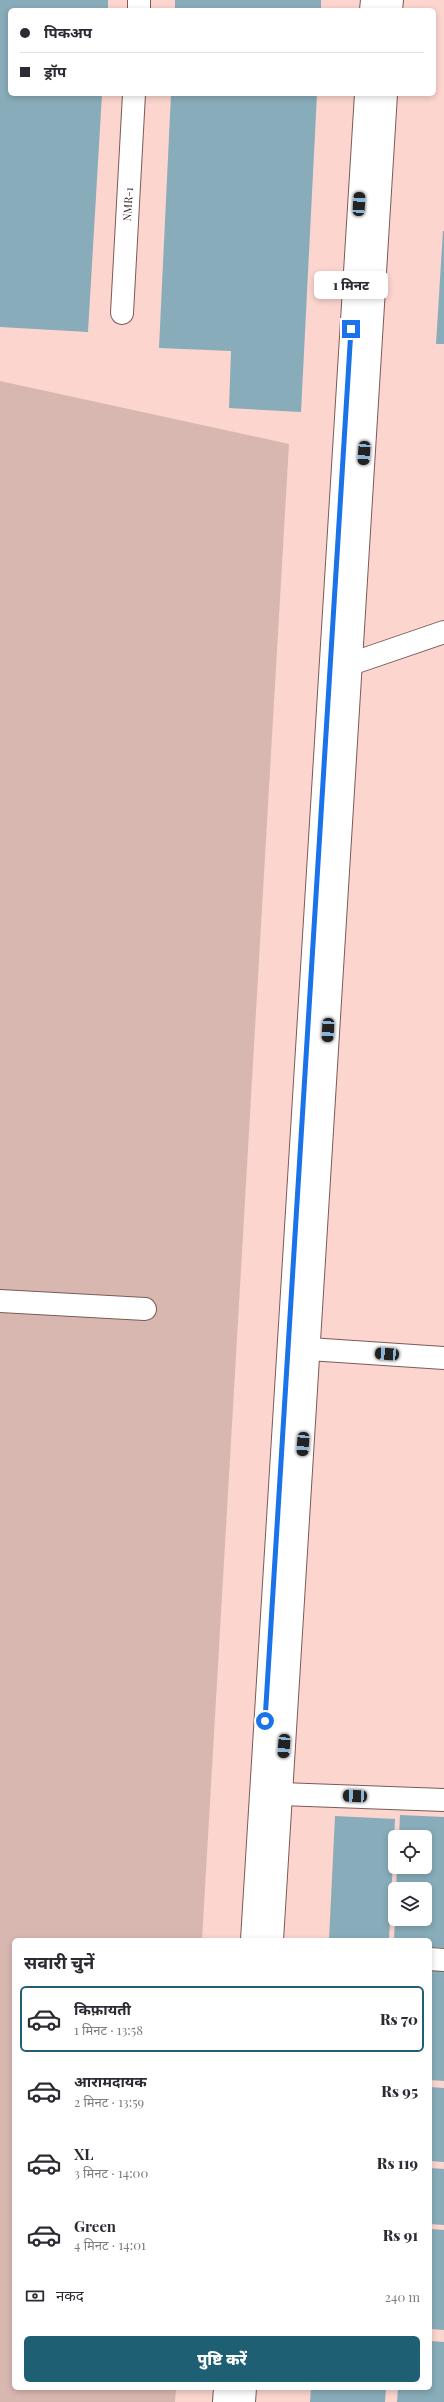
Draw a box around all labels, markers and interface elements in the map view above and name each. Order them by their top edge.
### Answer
text: पिकअप [44,22,92,42]
text: ड्रॉप [44,61,66,81]
street label: NMR-1 [119,187,136,222]
car [352,192,366,216]
callout: 1 मिनट [314,271,388,299]
text: 1 मिनट [333,276,369,293]
route end [342,320,360,338]
car [357,441,371,465]
car [321,1018,335,1042]
car [375,1347,399,1361]
car [296,1432,310,1456]
route start [256,1712,274,1730]
car [277,1734,291,1758]
car [343,1790,367,1802]
map controls [388,1830,432,1926]
button: locate [388,1830,432,1874]
button: layers [388,1882,432,1926]
text: सवारी चुनें [24,1950,94,1974]
text: किफ़ायती [74,1999,131,2019]
icon: car [26,2001,62,2037]
text: Rs 70 [380,2009,418,2029]
text: 1 मिनट · 13:58 [74,2021,143,2038]
text: आरामदायक [74,2071,147,2091]
icon: car [26,2073,62,2109]
text: Rs 95 [381,2081,418,2101]
text: 2 मिनट · 13:59 [74,2093,144,2110]
text: XL [74,2144,94,2164]
icon: car [26,2145,62,2181]
text: Rs 119 [377,2153,418,2173]
text: 3 मिनट · 14:00 [74,2164,148,2181]
text: Green [74,2216,116,2236]
icon: car [26,2217,62,2253]
text: Rs 91 [383,2225,418,2245]
text: 4 मिनट · 14:01 [74,2236,146,2253]
icon: cash [24,2285,46,2307]
text: नकद [56,2285,84,2305]
text: 240 m [385,2288,420,2305]
button: पुष्टि करें [24,2336,420,2382]

